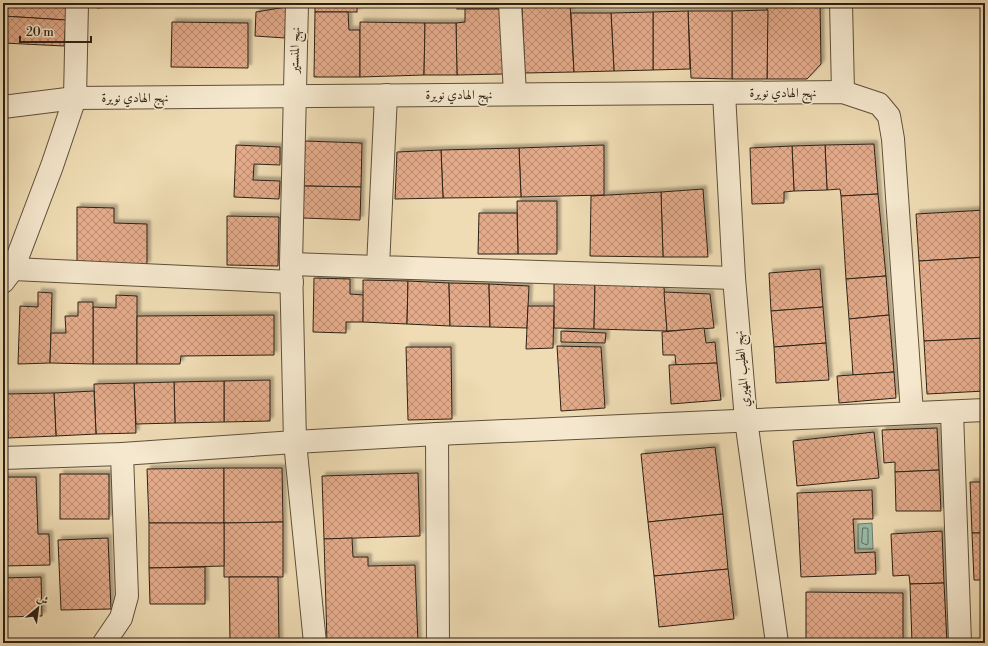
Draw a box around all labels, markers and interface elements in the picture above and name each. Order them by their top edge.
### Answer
scale bar [20,18,91,44]
text: 20 m [26,25,54,40]
street label: نهج المنستير [286,27,307,75]
street label: نهج الهادي نويرة [749,85,817,104]
street label: نهج الهادي نويرة [425,87,493,106]
street label: نهج الهادي نويرة [101,90,169,109]
street label: نهج الطيب المهيري [731,330,756,408]
north arrow [18,588,58,628]
text: ش [34,591,51,609]

